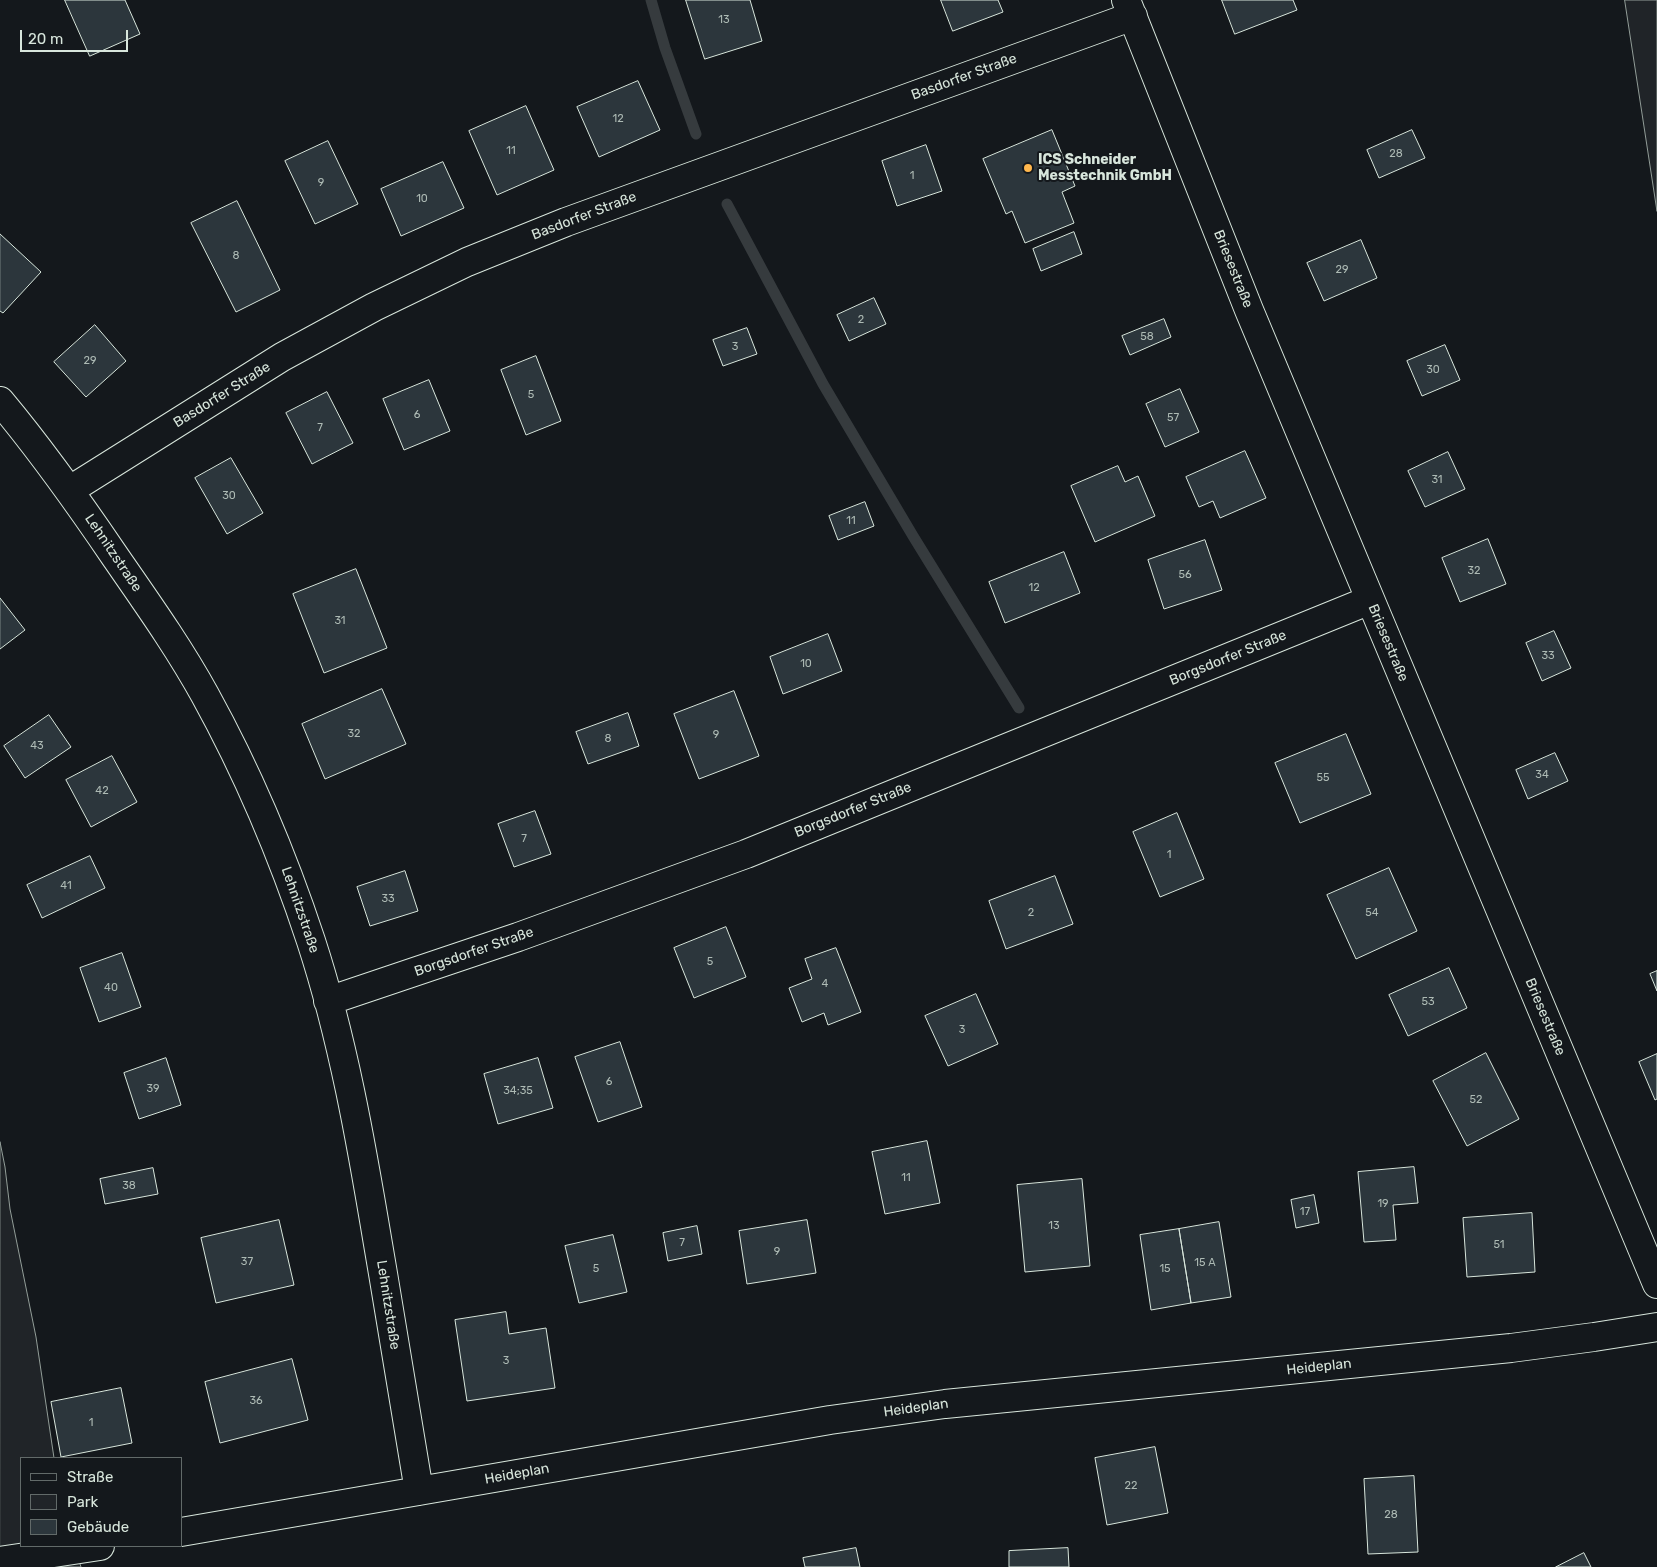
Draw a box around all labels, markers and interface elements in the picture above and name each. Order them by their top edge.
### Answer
house number: 13 [718,13,730,27]
scale bar [22,20,130,52]
text: 20 m [28,30,63,48]
street label: Basdorfer Straße [909,50,1019,104]
house number: 12 [612,112,624,126]
house number: 11 [506,144,516,158]
house number: 28 [1389,147,1403,161]
place label: ICS Schneider Messtechnik GmbH [1038,152,1172,184]
marker: ICS Schneider Messtechnik GmbH [1022,162,1034,174]
house number: 1 [910,169,914,183]
house number: 9 [318,176,324,190]
street label: Basdorfer Straße [529,188,639,244]
house number: 10 [416,192,428,206]
street label: Briesestraße [1210,228,1256,310]
house number: 8 [233,249,239,263]
house number: 29 [1336,263,1348,277]
house number: 2 [858,313,864,327]
house number: 58 [1140,330,1154,344]
house number: 3 [732,340,738,354]
house number: 29 [84,354,96,368]
street label: Basdorfer Straße [171,358,273,432]
house number: 30 [1426,363,1440,377]
house number: 5 [528,388,534,402]
house number: 6 [414,408,420,422]
house number: 57 [1167,411,1179,425]
house number: 7 [317,421,323,435]
house number: 31 [1431,473,1443,487]
house number: 30 [222,489,236,503]
street label: Lehnitzstraße [81,511,145,595]
house number: 11 [846,514,856,528]
house number: 32 [1467,564,1481,578]
house number: 56 [1178,568,1192,582]
house number: 12 [1028,581,1040,595]
street label: Briesestraße [1364,602,1412,684]
house number: 31 [334,614,346,628]
street label: Borgsdorfer Straße [1167,627,1289,689]
house number: 33 [1541,649,1555,663]
house number: 10 [800,657,812,671]
house number: 32 [347,727,361,741]
house number: 9 [713,728,719,742]
house number: 8 [605,732,611,746]
house number: 43 [30,739,44,753]
house number: 34 [1535,768,1549,782]
house number: 55 [1316,771,1330,785]
street label: Borgsdorfer Straße [792,779,914,841]
house number: 42 [95,784,109,798]
house number: 7 [521,832,527,846]
house number: 1 [1167,848,1171,862]
street label: Lehnitzstraße [277,865,323,955]
house number: 41 [60,879,72,893]
house number: 33 [381,892,395,906]
house number: 2 [1028,906,1034,920]
house number: 54 [1365,906,1379,920]
street label: Borgsdorfer Straße [412,924,536,980]
house number: 5 [707,955,713,969]
street label: Briesestraße [1521,976,1569,1058]
house number: 4 [822,977,828,991]
house number: 40 [104,981,118,995]
house number: 53 [1421,995,1435,1009]
house number: 3 [959,1023,965,1037]
house number: 6 [606,1075,612,1089]
house number: 39 [146,1082,160,1096]
house number: 34;35 [503,1084,533,1098]
house number: 52 [1470,1093,1482,1107]
house number: 11 [901,1171,911,1185]
house number: 38 [122,1179,136,1193]
house number: 19 [1377,1197,1389,1211]
house number: 17 [1300,1205,1310,1219]
house number: 13 [1048,1219,1060,1233]
house number: 7 [679,1236,685,1250]
house number: 51 [1493,1238,1505,1252]
house number: 9 [774,1245,780,1259]
house number: 37 [241,1255,253,1269]
house number: 15 A [1194,1256,1216,1270]
street label: Lehnitzstraße [373,1259,403,1351]
house number: 5 [593,1262,599,1276]
house number: 15 [1159,1262,1171,1276]
house number: 3 [503,1354,509,1368]
street label: Heideplan [1286,1355,1352,1379]
house number: 36 [249,1394,263,1408]
street label: Heideplan [882,1395,950,1421]
house number: 1 [89,1416,93,1430]
legend [20,1457,182,1547]
street label: Heideplan [483,1460,551,1488]
text: Straße [67,1468,113,1486]
house number: 22 [1125,1479,1137,1493]
text: Park [67,1493,98,1511]
house number: 28 [1384,1508,1398,1522]
text: Gebäude [67,1518,129,1536]

